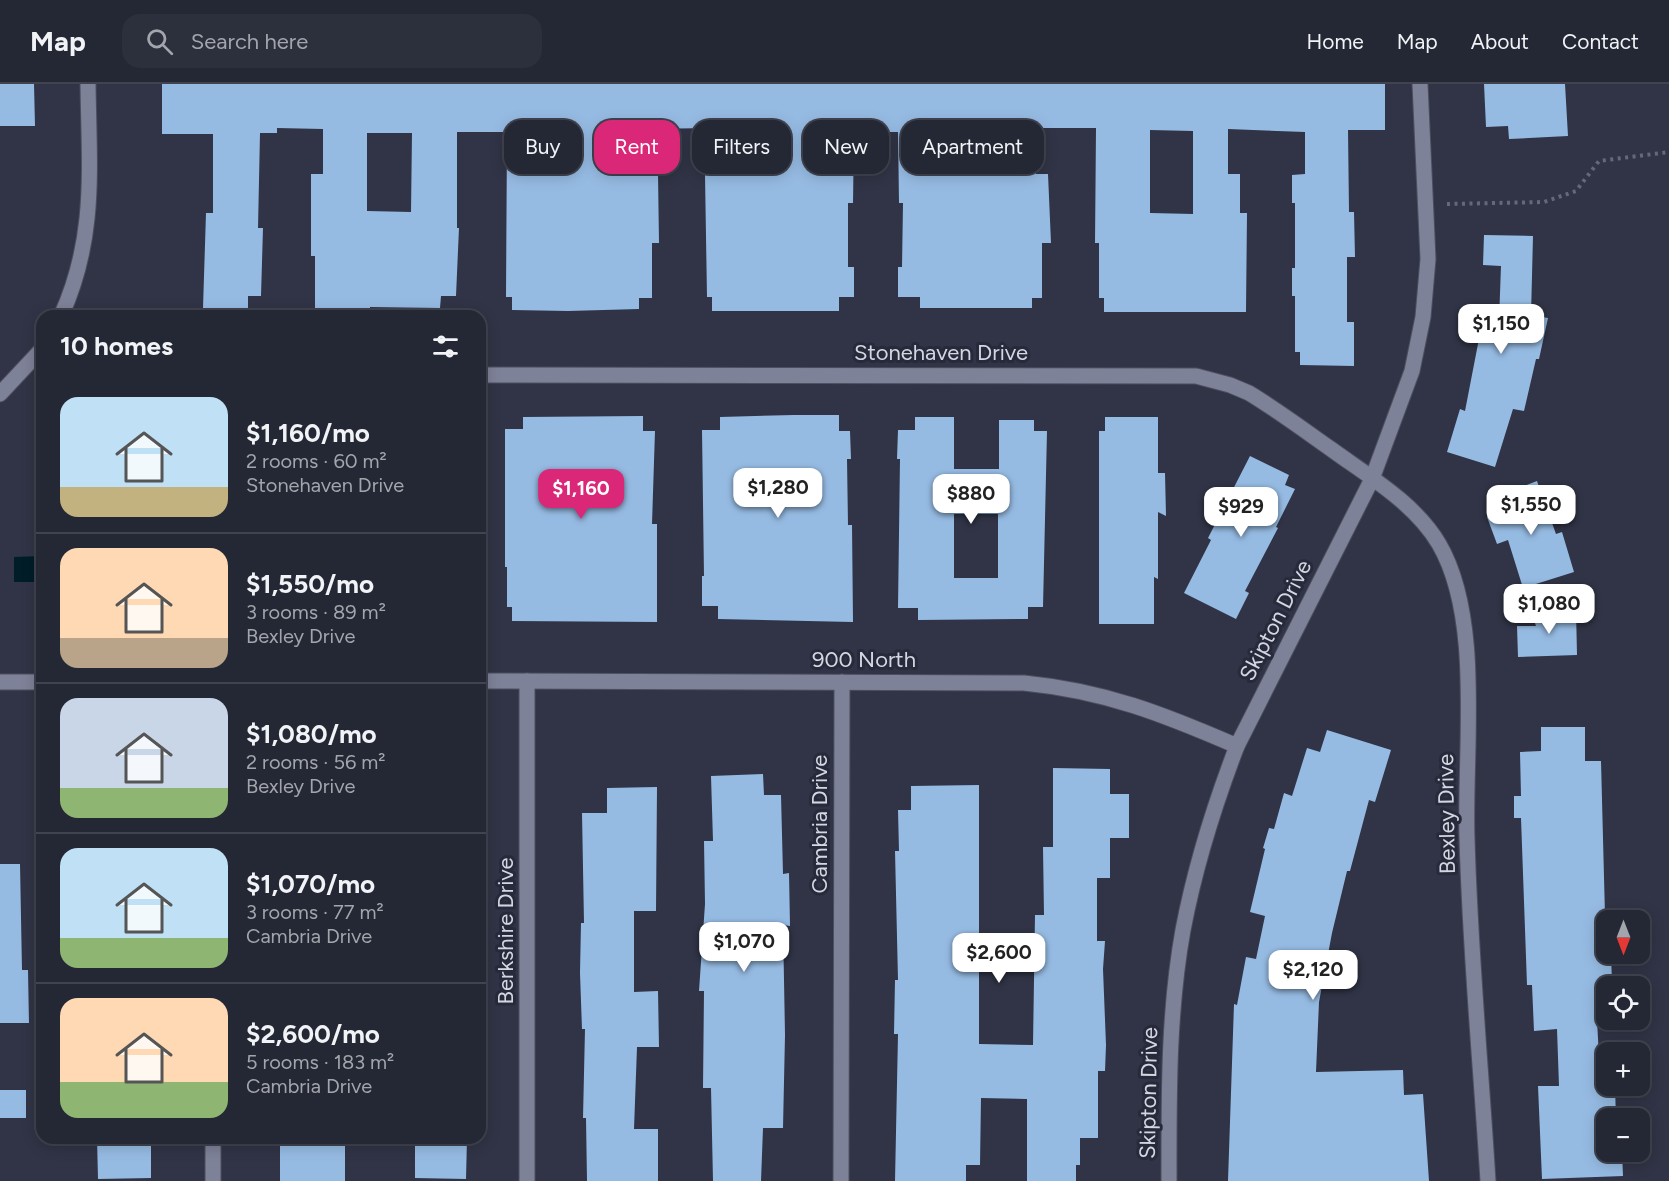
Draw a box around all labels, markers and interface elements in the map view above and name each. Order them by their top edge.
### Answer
search box [122,14,542,68]
text: Map [30,24,86,58]
icon: search [143,25,176,58]
text: Search here [191,28,308,55]
text: Home [1307,29,1364,54]
text: Map [1397,29,1438,54]
text: About [1471,29,1529,54]
text: Contact [1562,29,1639,54]
chip: Buy [504,120,582,174]
chip: Rent [594,120,680,174]
chip: Filters [692,120,791,174]
chip: New [803,120,889,174]
chip: Apartment [901,120,1044,174]
pin: $1,150 [1452,304,1550,355]
text: $1,150 [1472,311,1530,335]
text: 10 homes [60,330,173,362]
icon: filters [429,330,462,363]
street label: Stonehaven Drive [854,339,1028,366]
text: $1,160/mo [246,417,370,449]
icon: home [108,421,180,493]
text: 2 rooms · 60 m² [246,449,387,473]
pin: $1,280 [729,468,827,519]
pin: $1,160 [532,469,630,520]
text: Stonehaven Drive [246,473,404,497]
pin: $880 [935,474,1007,525]
text: $1,280 [747,475,809,499]
text: $1,160 [552,476,610,500]
text: $880 [947,481,995,505]
pin: $1,550 [1482,485,1580,536]
pin: $929 [1205,487,1277,538]
text: $1,550 [1501,492,1561,516]
text: $929 [1218,494,1264,518]
street label: Skipton Drive [1233,555,1317,685]
text: $1,550/mo [246,568,374,600]
icon: home [108,572,180,644]
pin: $1,080 [1500,584,1598,635]
text: $1,080 [1518,591,1580,615]
text: 3 rooms · 89 m² [246,600,386,624]
text: Bexley Drive [246,624,355,648]
street label: 900 North [812,646,916,673]
text: $1,080/mo [246,718,377,750]
icon: home [108,722,180,794]
text: 2 rooms · 56 m² [246,750,385,774]
street label: Bexley Drive [1432,754,1461,874]
street label: Cambria Drive [806,755,833,893]
text: Bexley Drive [246,774,355,798]
street label: Berkshire Drive [492,858,519,1004]
text: $1,070/mo [246,868,375,900]
icon: home [108,872,180,944]
text: 3 rooms · 77 m² [246,900,384,924]
north arrow [1596,910,1650,964]
map controls [1596,910,1650,1162]
pin: $1,070 [695,922,793,973]
text: Cambria Drive [246,924,372,948]
text: $1,070 [713,929,775,953]
pin: $2,600 [950,933,1048,984]
text: $2,600 [966,940,1032,964]
pin: $2,120 [1264,950,1362,1001]
text: $2,120 [1283,957,1343,981]
button: locate [1596,976,1650,1030]
text: $2,600/mo [246,1018,380,1050]
icon: home [108,1022,180,1094]
street label: Skipton Drive [1134,1027,1163,1159]
button: + [1596,1042,1650,1096]
text: 5 rooms · 183 m² [246,1050,394,1074]
text: Cambria Drive [246,1074,372,1098]
button: − [1596,1108,1650,1162]

